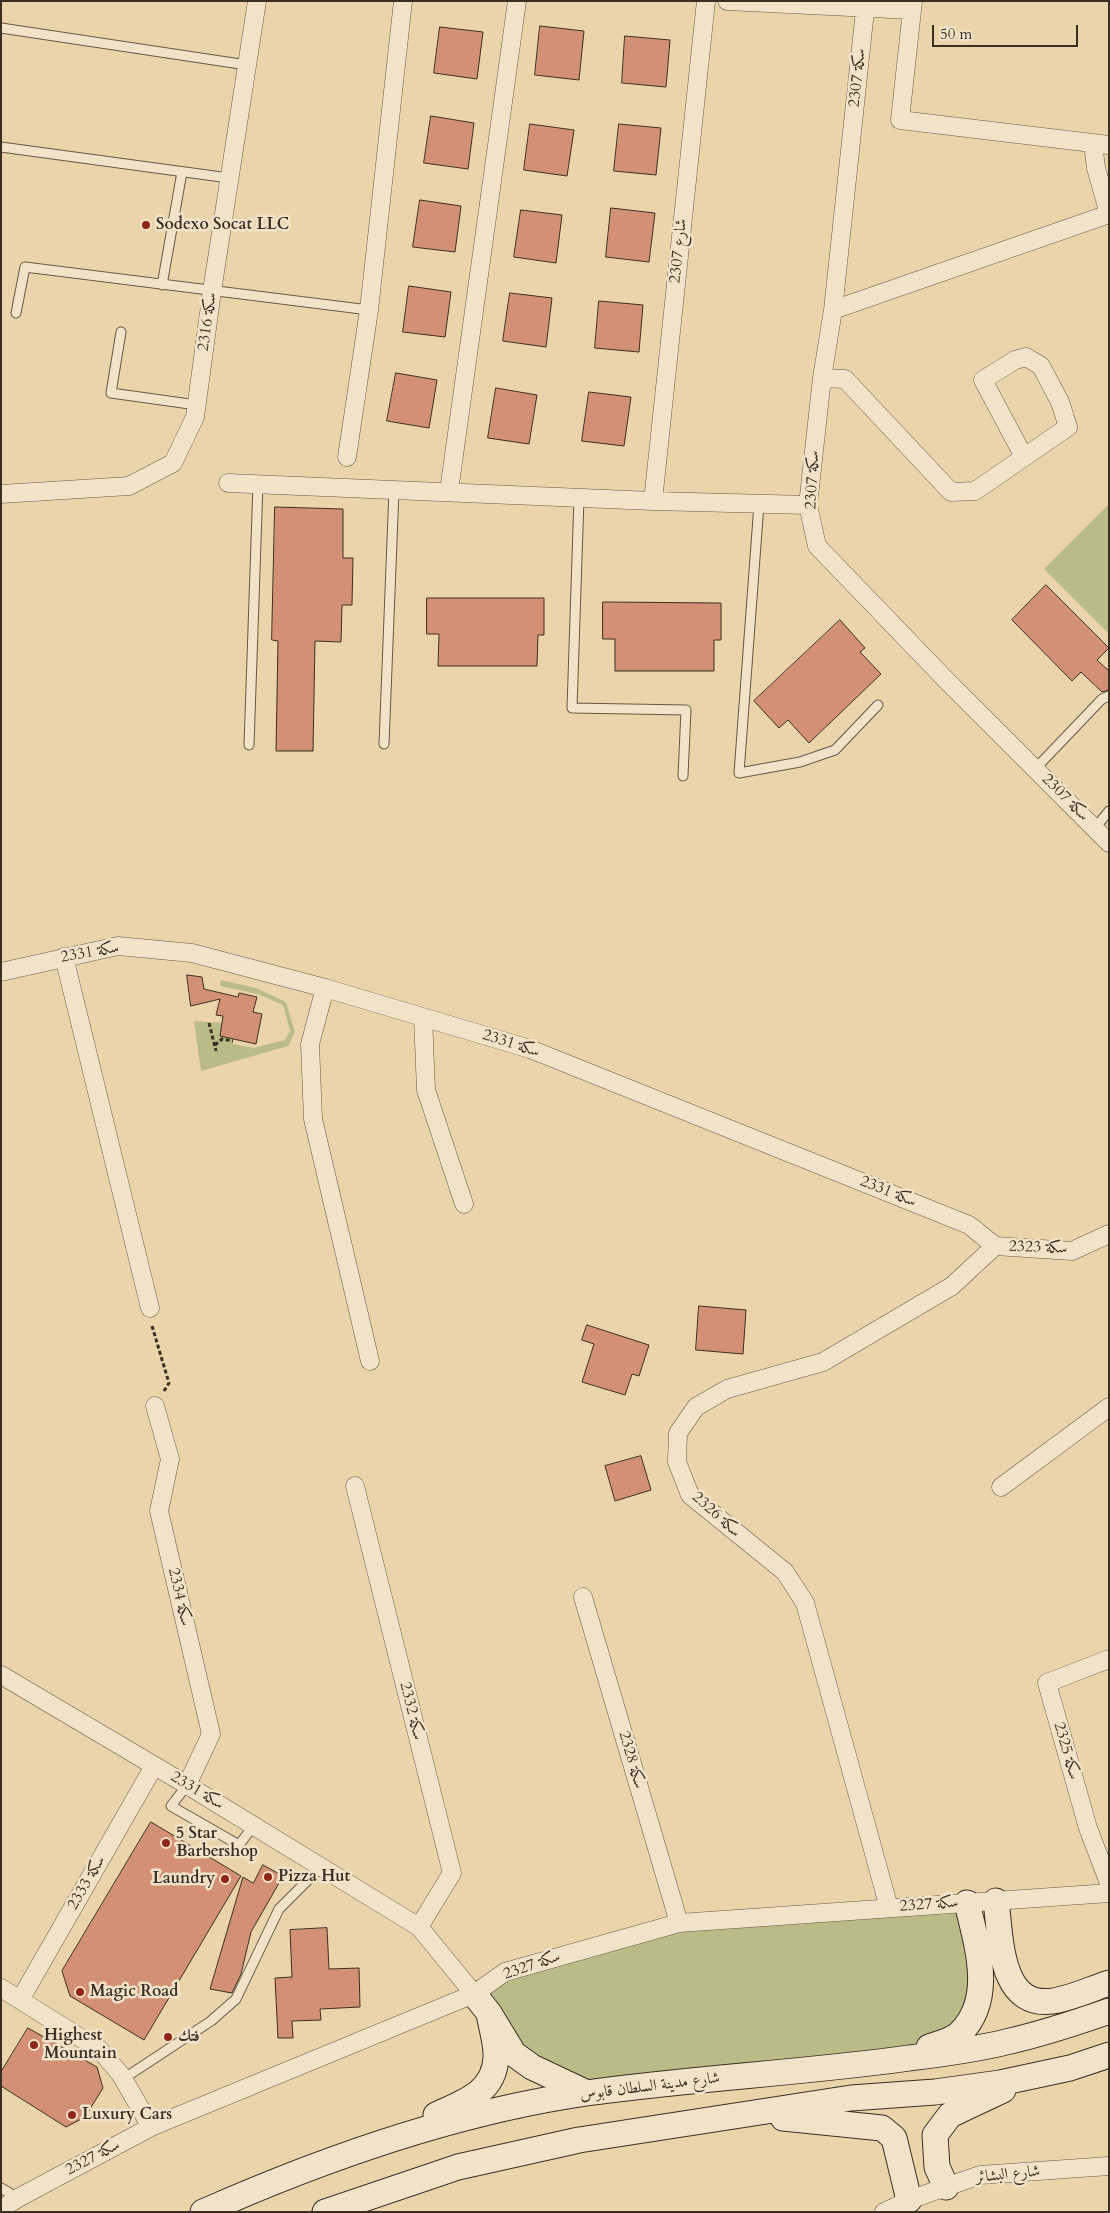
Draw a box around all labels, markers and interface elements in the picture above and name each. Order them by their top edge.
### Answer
scale bar [935,15,1081,47]
text: 50 m [940,24,972,44]
street label: سكة 2307 [845,48,871,108]
place label: Sodexo Socat LLC [156,215,289,235]
street label: 2307 شارع [666,218,692,284]
marker: Sodexo Socat LLC [140,219,152,231]
street label: 2316 سكة [194,291,222,353]
street label: سكة 2307 [802,450,824,510]
street label: سكة 2307 [1037,770,1093,826]
street label: سكة 2331 [59,938,121,968]
street label: سكة 2331 [480,1026,542,1062]
street label: سكة 2331 [857,1172,919,1212]
street label: سكة 2323 [1008,1237,1068,1259]
street label: سكة 2326 [688,1488,744,1542]
street label: سكة 2334 [163,1566,195,1628]
street label: سكة 2332 [395,1680,427,1742]
street label: سكة 2325 [1049,1720,1083,1782]
street label: سكة 2328 [614,1729,648,1791]
street label: سكة 2331 [167,1768,227,1814]
place label: 5 Star Barbershop [176,1824,258,1862]
marker: 5 Star Barbershop [160,1837,172,1849]
street label: سكة 2333 [64,1853,110,1913]
place label: Pizza Hut [278,1867,350,1887]
place label: Laundry [153,1869,215,1889]
marker: Pizza Hut [262,1871,274,1883]
marker: Laundry [219,1873,231,1885]
street label: سكة 2327 [899,1893,959,1917]
street label: سكة 2327 [501,1947,563,1985]
place label: Magic Road [90,1982,178,2002]
marker: Magic Road [74,1986,86,1998]
place label: Highest Mountain [44,2026,117,2064]
place label: فتك [178,2027,200,2047]
marker: فتك [162,2031,174,2043]
marker: Highest Mountain [28,2039,40,2051]
street label: شارع مدينة السلطان قابوس [579,2069,721,2105]
place label: Luxury Cars [82,2105,172,2125]
marker: Luxury Cars [66,2109,78,2121]
street label: سكة 2327 [62,2136,124,2180]
street label: شارع البشائر [975,2162,1041,2188]

